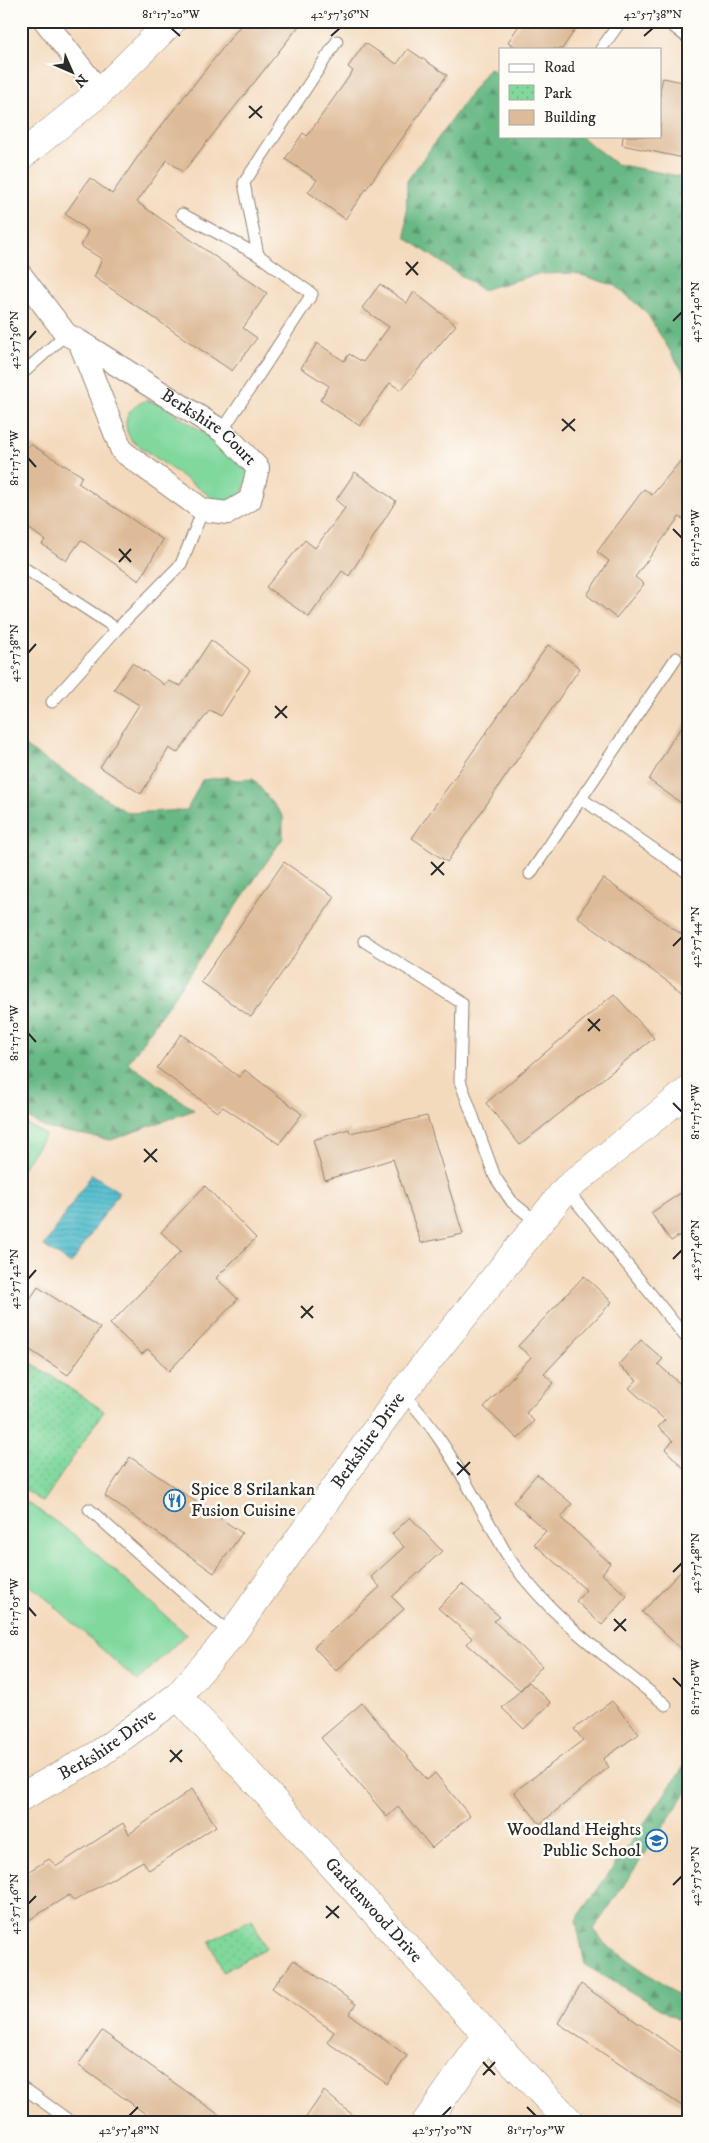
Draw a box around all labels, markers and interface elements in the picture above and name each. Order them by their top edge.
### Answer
text: 81°17'20"W [142,7,201,22]
text: 42°57'36"N [311,7,369,22]
text: 42°57'38"N [624,7,682,22]
north arrow [48,48,98,98]
legend [499,48,662,138]
text: Road [544,58,576,77]
text: N [70,70,91,91]
text: Park [544,84,573,103]
text: Building [544,108,596,127]
text: 42°57'40"N [688,281,703,343]
text: 42°57'36"N [7,311,22,369]
street label: Berkshire Court [157,384,261,471]
text: 81°17'15"W [7,429,22,486]
text: 81°17'20"W [688,508,703,567]
text: 42°57'38"N [7,624,22,682]
text: 42°57'44"N [688,906,703,968]
text: 81°17'10"W [7,1004,22,1061]
text: 81°17'15"W [688,1083,703,1140]
text: 42°57'46"N [688,1219,703,1280]
text: 42°57'42"N [7,1249,22,1309]
street label: Berkshire Drive [327,1388,410,1493]
place label: Spice 8 Srilankan Fusion Cuisine [191,1479,316,1522]
restaurant icon: Spice 8 Srilankan Fusion Cuisine [163,1488,187,1512]
text: 42°57'48"N [688,1532,703,1593]
text: 81°17'05"W [7,1577,22,1636]
text: 81°17'10"W [688,1658,703,1715]
street label: Berkshire Drive [55,1705,160,1785]
place label: Woodland Heights Public School [506,1819,642,1862]
school or university icon: Woodland Heights Public School [645,1828,669,1852]
text: 42°57'50"N [688,1846,703,1906]
street label: Gardenwood Drive [320,1853,427,1967]
text: 42°57'46"N [7,1873,22,1934]
text: 42°57'48"N [99,2123,160,2138]
text: 42°57'50"N [412,2123,472,2138]
text: 81°17'05"W [507,2123,566,2138]

